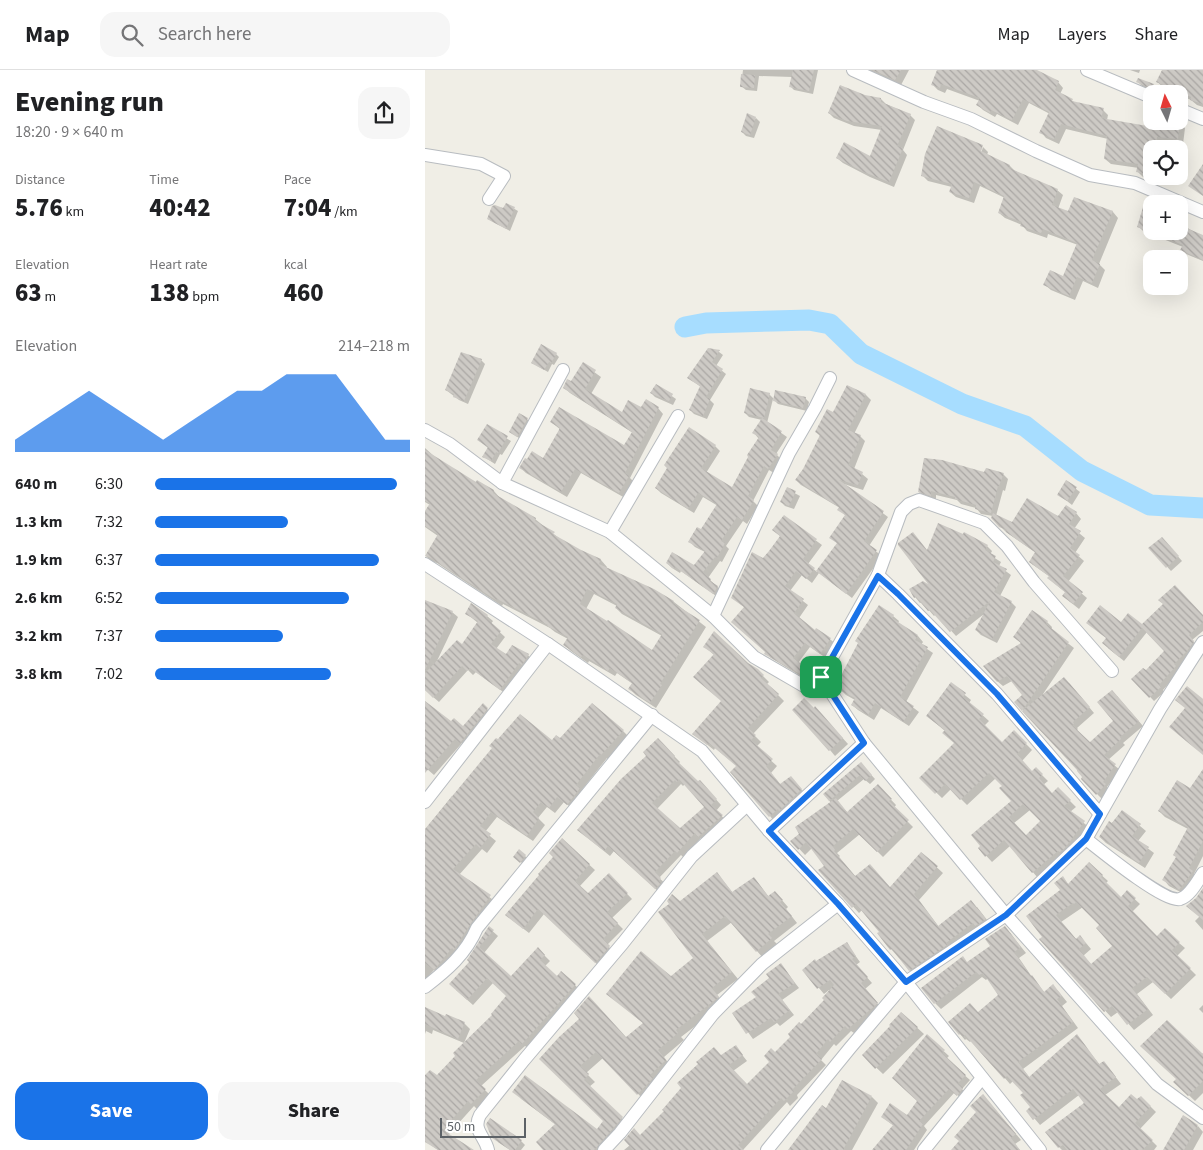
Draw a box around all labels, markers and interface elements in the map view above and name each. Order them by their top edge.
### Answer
search box [100,12,450,57]
text: Map [25,17,70,52]
icon: search [118,21,146,49]
text: Search here [158,21,251,48]
text: Map [998,22,1030,47]
text: Layers [1058,22,1107,47]
text: Share [1135,22,1178,47]
text: Evening run [15,82,164,122]
north arrow [1143,85,1187,130]
map controls [1143,85,1188,295]
button: share [358,87,410,139]
text: 18:20 · 9 × 640 m [15,121,124,143]
button: locate [1143,140,1188,185]
text: Distance [15,170,65,190]
text: Time [149,170,179,190]
text: Pace [284,170,311,190]
text: 5.76 [15,190,63,226]
text: 40:42 [149,190,210,226]
text: 7:04 [284,190,331,226]
button: + [1143,195,1188,240]
text: km [63,202,84,222]
text: /km [331,202,358,222]
button: − [1143,250,1188,295]
text: Elevation [15,255,70,275]
text: Heart rate [149,255,208,275]
text: kcal [284,255,307,275]
text: 63 [15,275,42,311]
text: 138 [149,275,189,311]
text: 460 [284,275,324,311]
text: m [42,287,56,307]
text: bpm [189,287,219,307]
text: Elevation [15,335,77,357]
text: 214–218 m [338,335,410,357]
text: 640 m [15,473,57,495]
text: 6:30 [95,473,123,495]
text: 1.3 km [15,511,62,533]
text: 7:32 [95,511,123,533]
text: 1.9 km [15,549,62,571]
text: 6:37 [95,549,123,571]
text: 2.6 km [15,587,62,609]
text: 6:52 [95,587,123,609]
text: 3.2 km [15,625,62,647]
text: 7:37 [95,625,123,647]
pin [800,656,842,698]
text: 3.8 km [15,663,62,685]
text: 7:02 [95,663,123,685]
icon: arrive [807,663,835,691]
button: Save [15,1082,208,1140]
button: Share [218,1082,410,1140]
scale bar [440,1115,526,1138]
text: 50 m [447,1117,475,1137]

